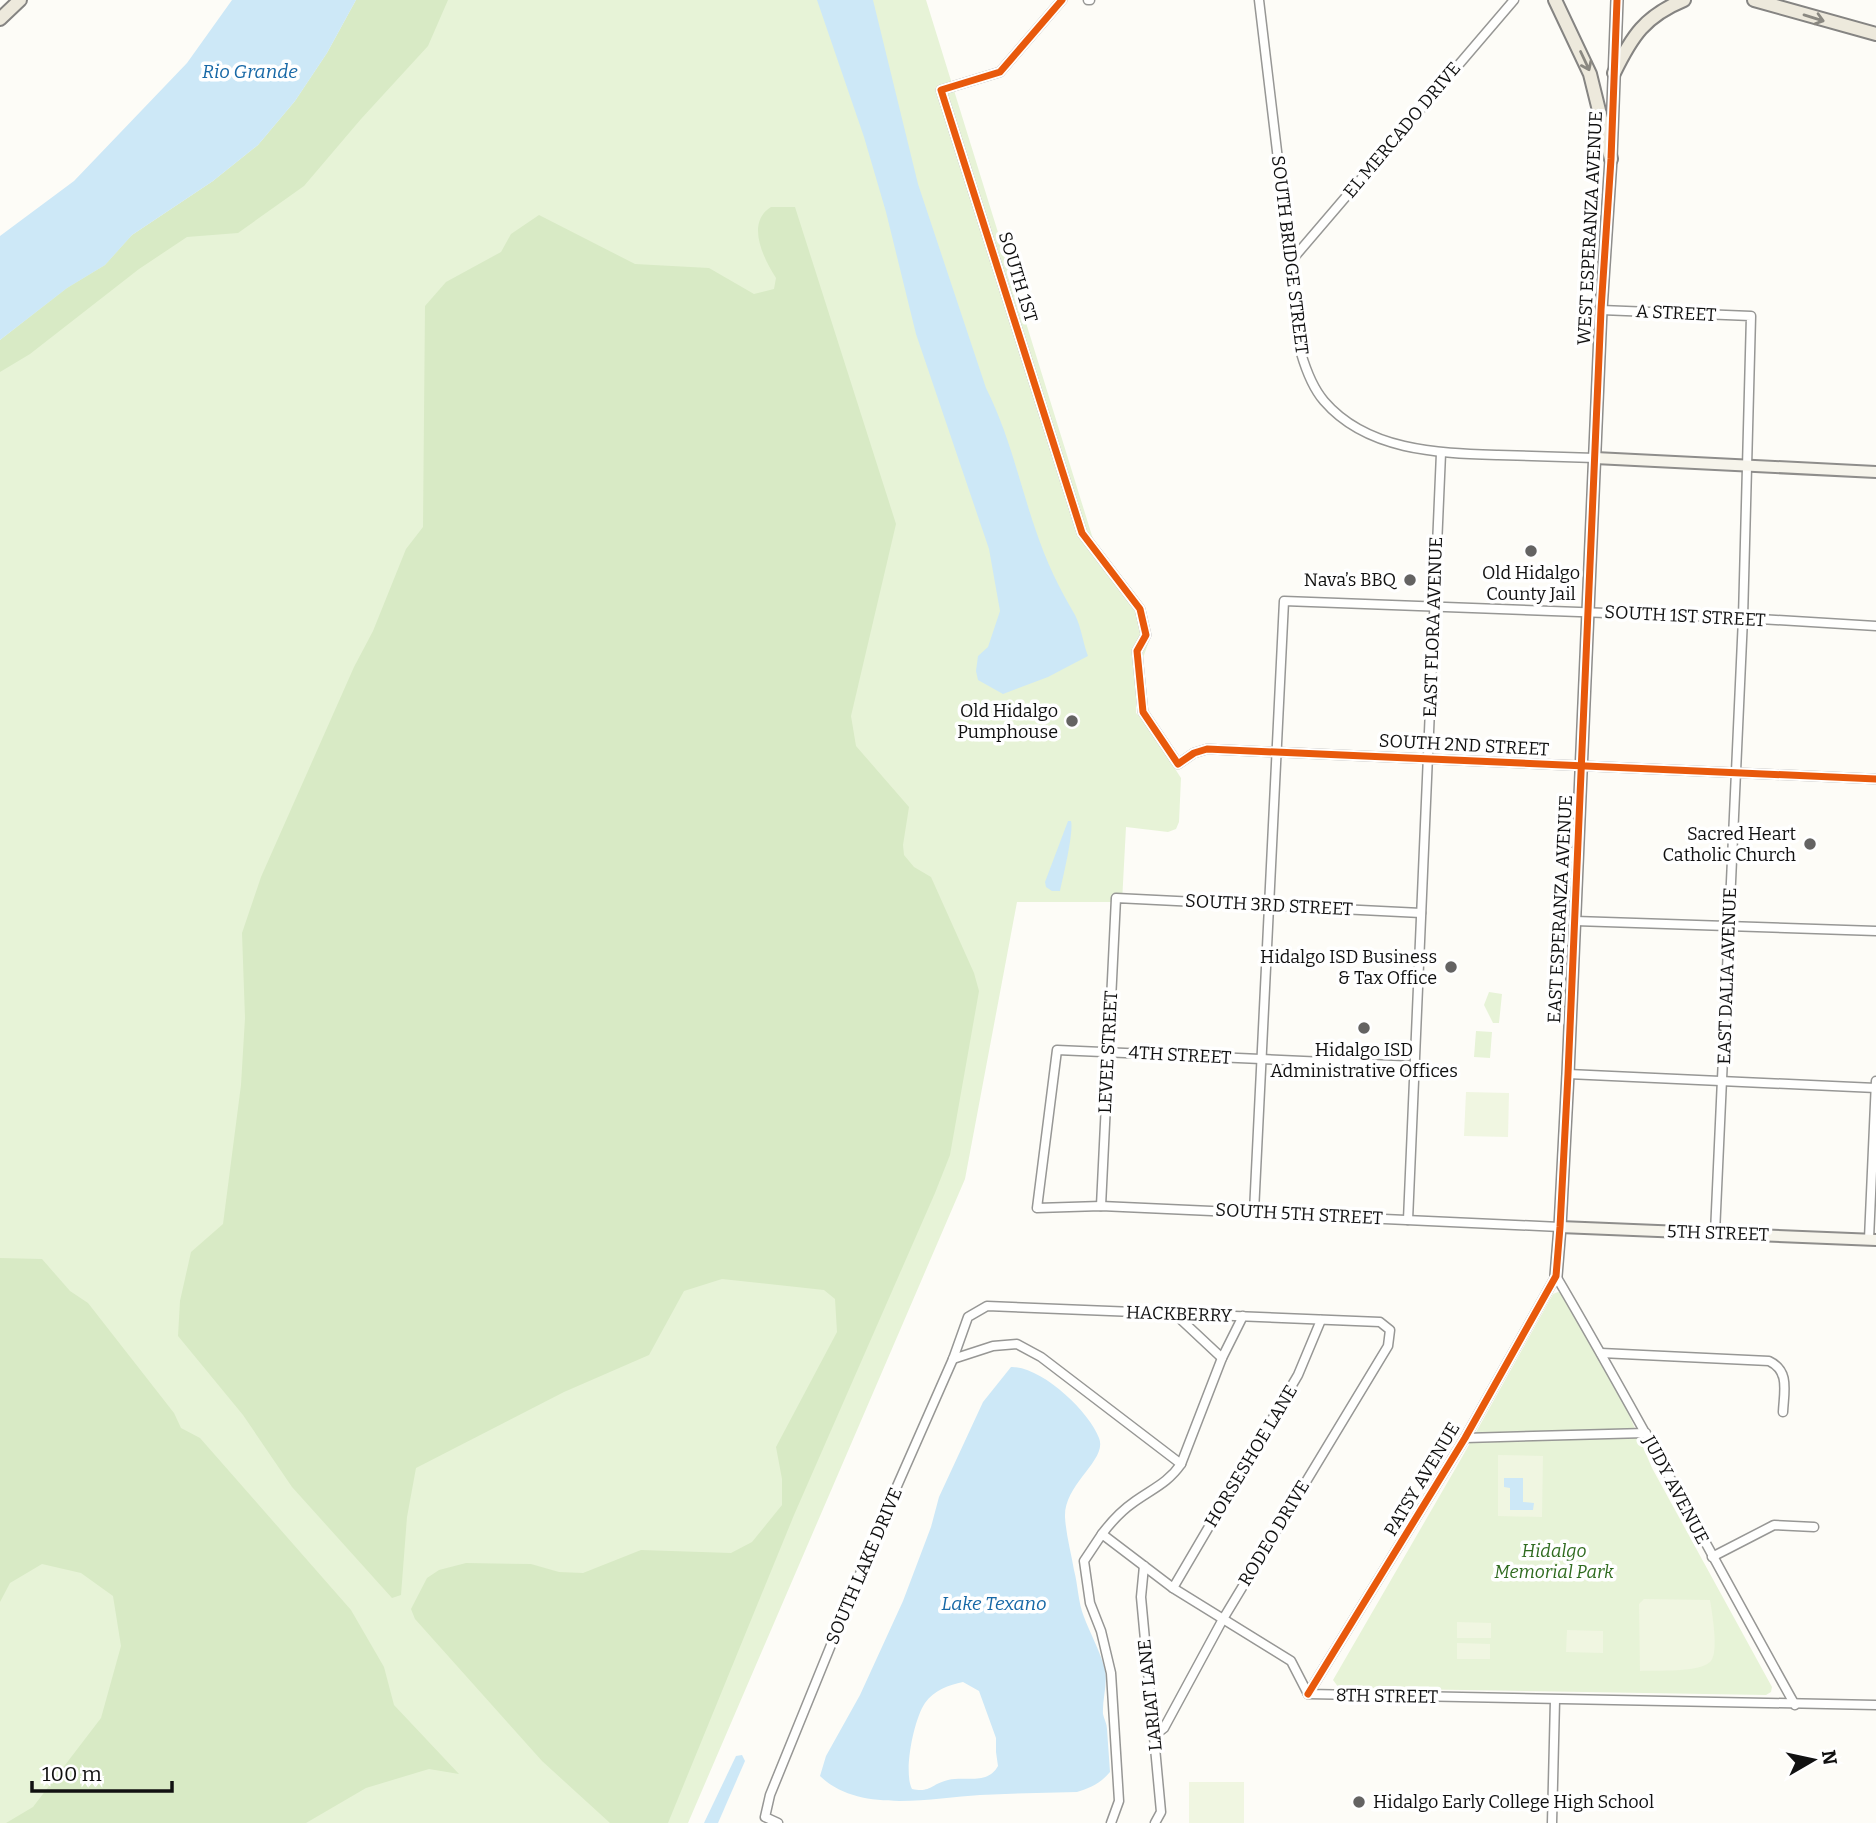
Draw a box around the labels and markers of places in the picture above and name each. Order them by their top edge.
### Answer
marker: Old Hidalgo County Jail [1523,543,1539,559]
place label: Old Hidalgo County Jail [1482,562,1580,605]
place label: Nava’s BBQ [1304,569,1397,591]
marker: Nava’s BBQ [1402,572,1418,588]
place label: Old Hidalgo Pumphouse [957,700,1058,743]
marker: Old Hidalgo Pumphouse [1064,713,1080,729]
place label: Sacred Heart Catholic Church [1663,823,1796,866]
marker: Sacred Heart Catholic Church [1802,836,1818,852]
place label: Hidalgo ISD Business & Tax Office [1260,946,1437,989]
marker: Hidalgo ISD Business & Tax Office [1443,959,1459,975]
marker: Hidalgo ISD Administrative Offices [1356,1020,1372,1036]
place label: Hidalgo ISD Administrative Offices [1270,1039,1458,1082]
place label: Hidalgo Early College High School [1373,1791,1654,1813]
marker: Hidalgo Early College High School [1351,1794,1367,1810]

